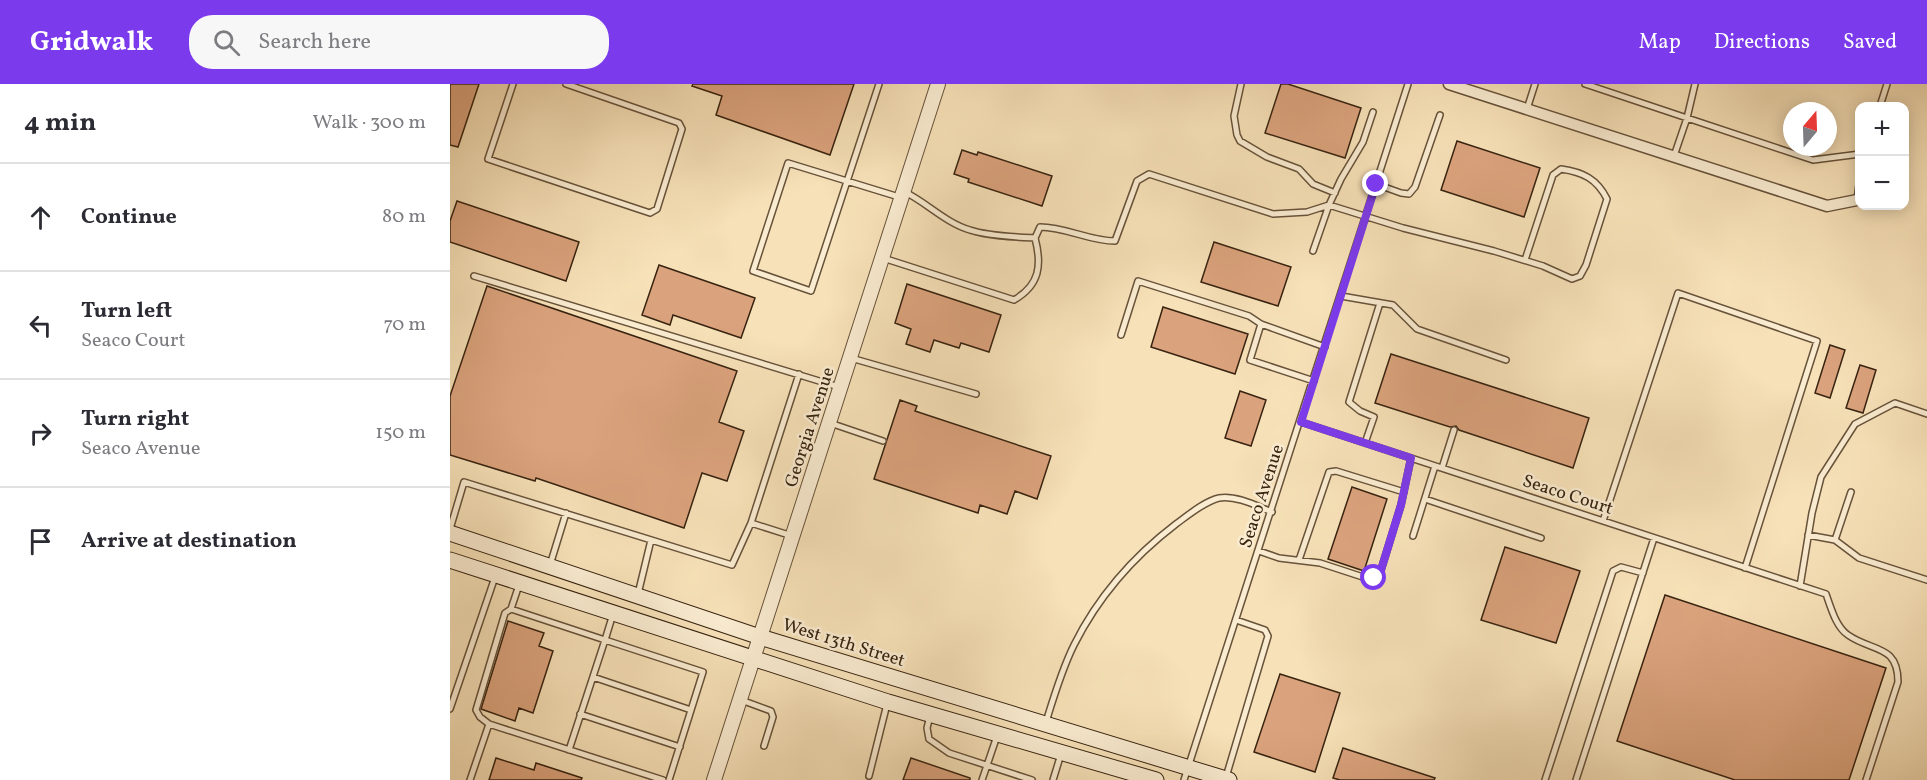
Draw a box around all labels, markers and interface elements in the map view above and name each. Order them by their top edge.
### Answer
search box [189,15,609,69]
text: Gridwalk [30,23,153,62]
icon: search [210,26,243,59]
text: Search here [258,27,371,58]
text: Map [1639,28,1681,57]
text: Directions [1714,28,1810,57]
text: Saved [1843,28,1897,57]
north arrow [1783,102,1837,156]
map controls [1855,102,1909,210]
button: + [1855,102,1909,156]
text: 4 min [24,105,96,141]
text: Walk · 300 m [313,109,426,137]
button: − [1855,156,1909,210]
route end [1362,170,1388,196]
icon: ahead [24,201,57,234]
text: Continue [81,202,177,233]
text: 80 m [382,203,426,231]
text: Turn left [81,296,172,327]
icon: left [24,309,57,342]
text: 70 m [383,311,426,339]
text: Seaco Court [81,327,185,355]
street label: Georgia Avenue [779,364,842,491]
text: Turn right [81,404,189,435]
icon: right [24,417,57,450]
text: 150 m [375,419,426,447]
text: Seaco Avenue [81,435,200,463]
street label: Seaco Avenue [1234,441,1291,551]
street label: Seaco Court [1519,469,1616,522]
icon: arrive [24,525,57,558]
text: Arrive at destination [81,526,297,557]
route start [1360,564,1386,590]
street label: West 13th Street [779,613,908,674]

